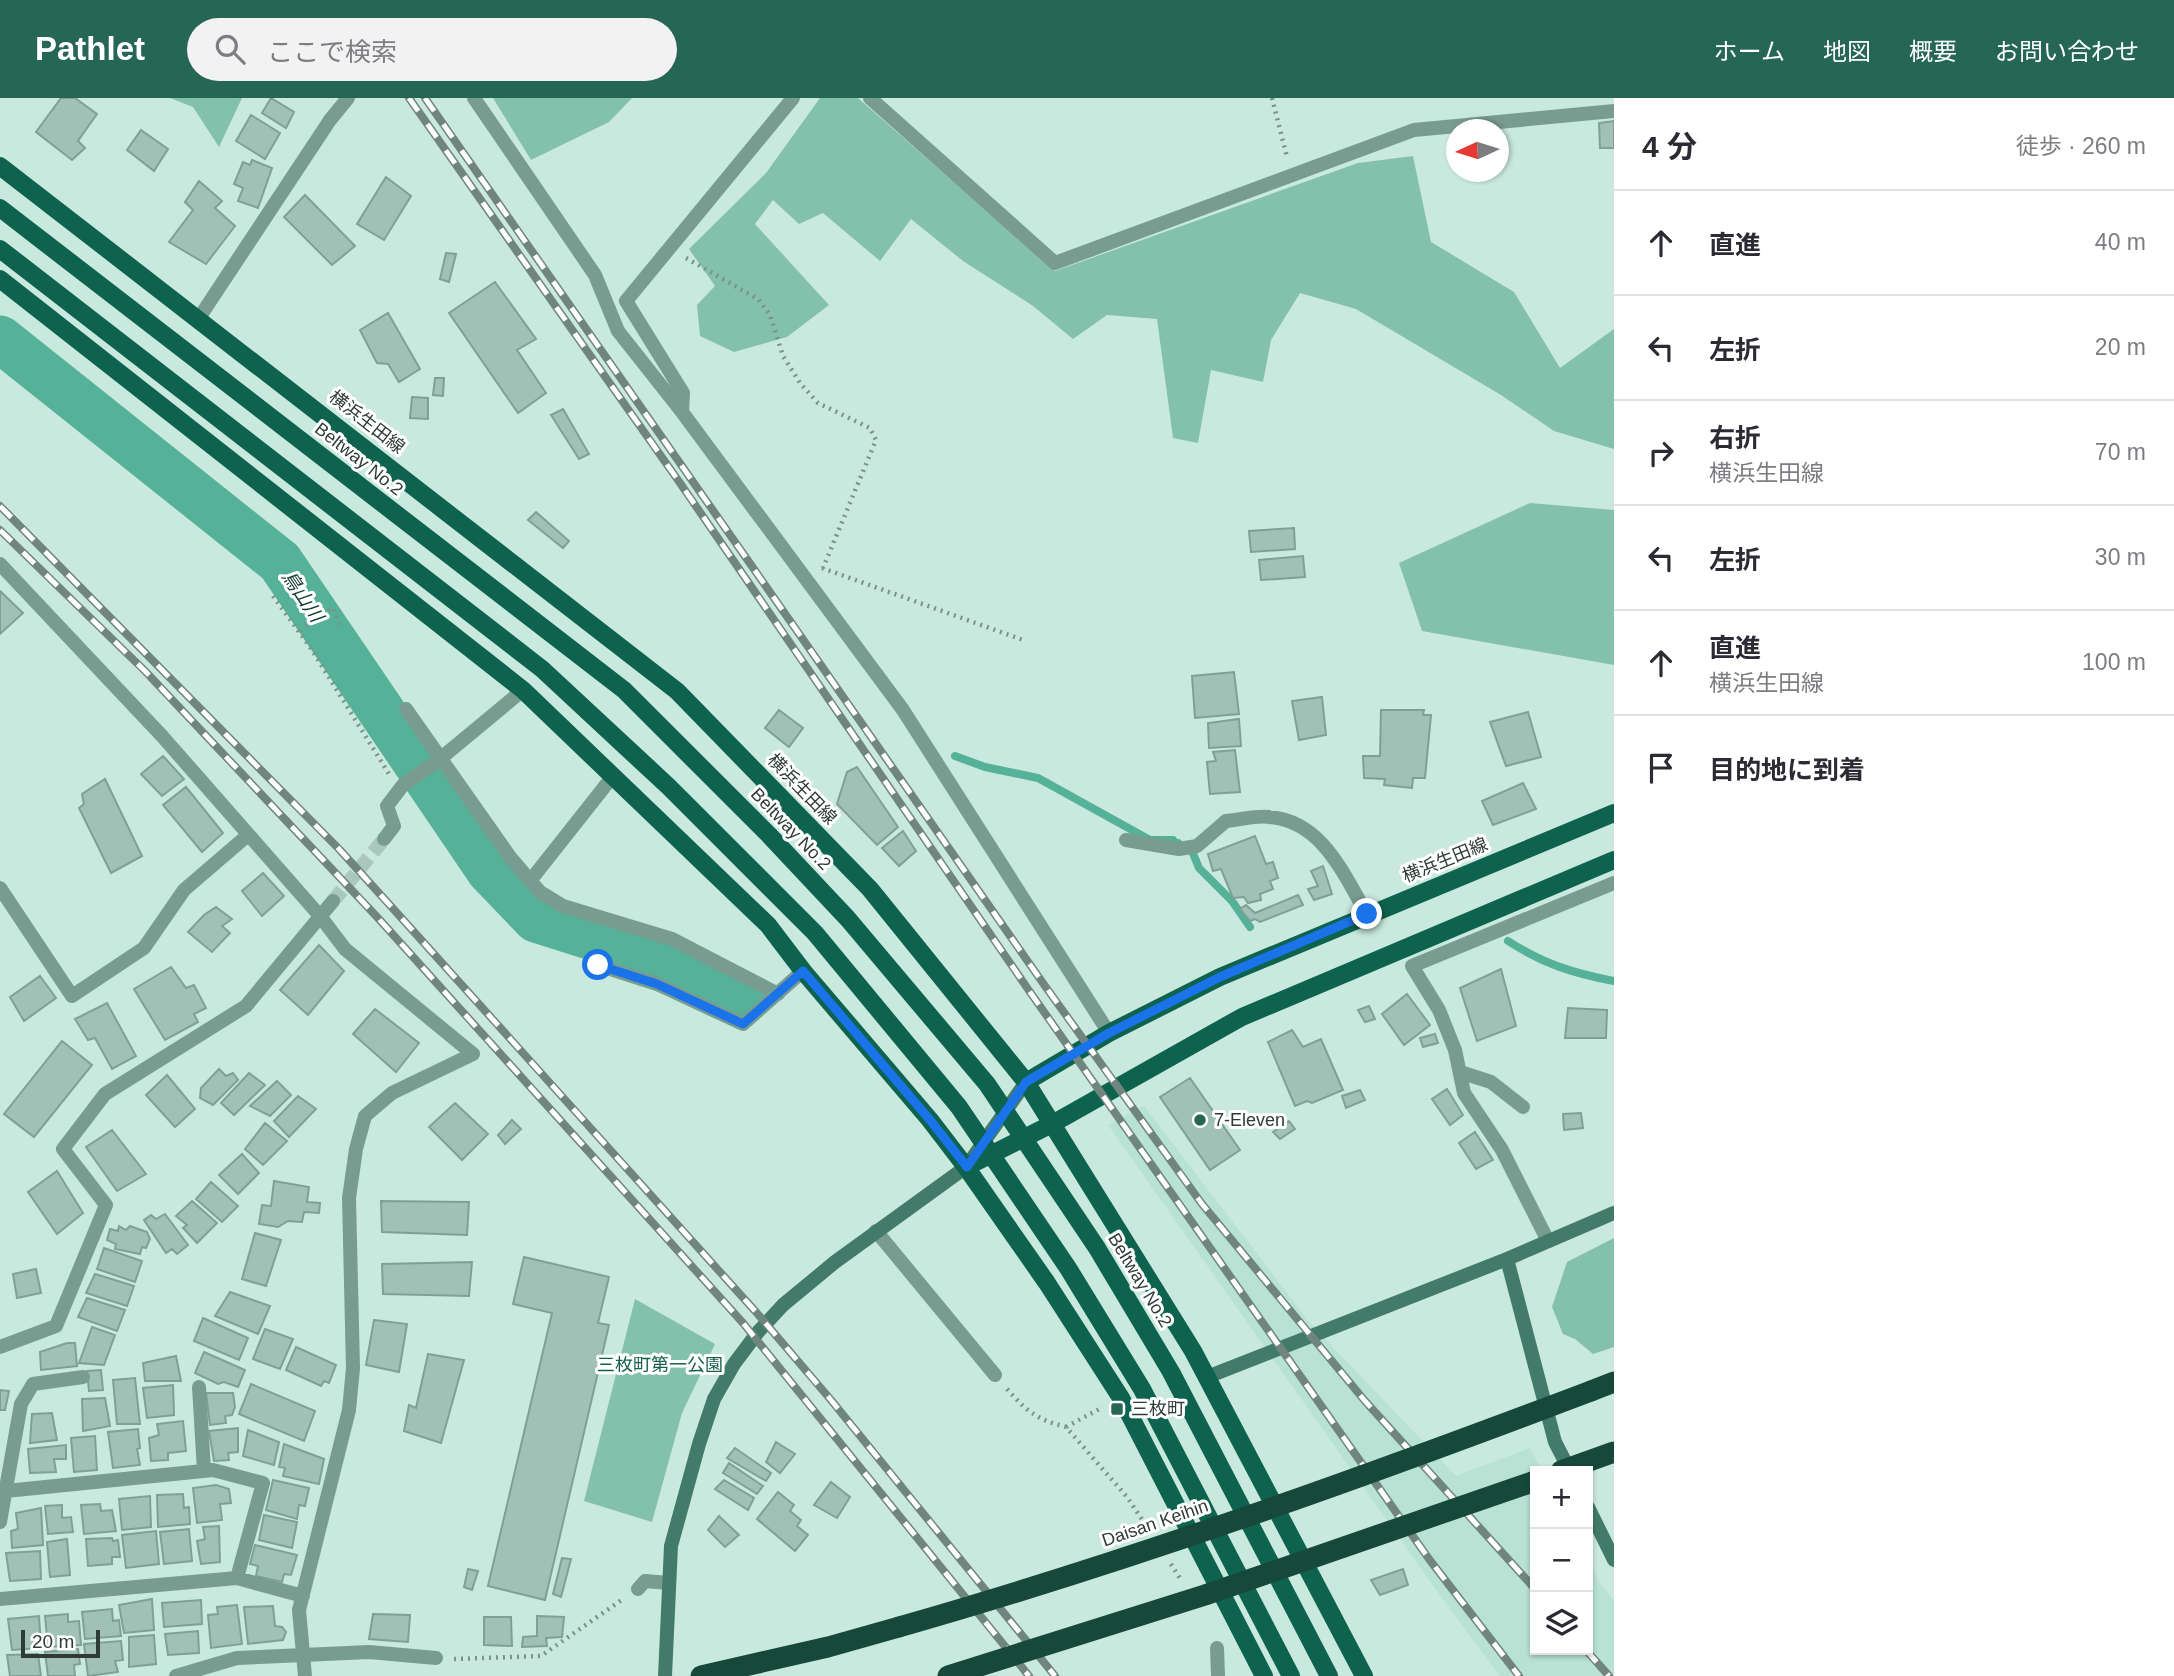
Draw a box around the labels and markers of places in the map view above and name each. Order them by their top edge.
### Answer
place label: 7-Eleven [1214,1110,1285,1130]
marker: 7-Eleven [1192,1112,1208,1128]
place label: 三枚町 [1131,1399,1185,1419]
marker: 三枚町 [1109,1401,1125,1417]

